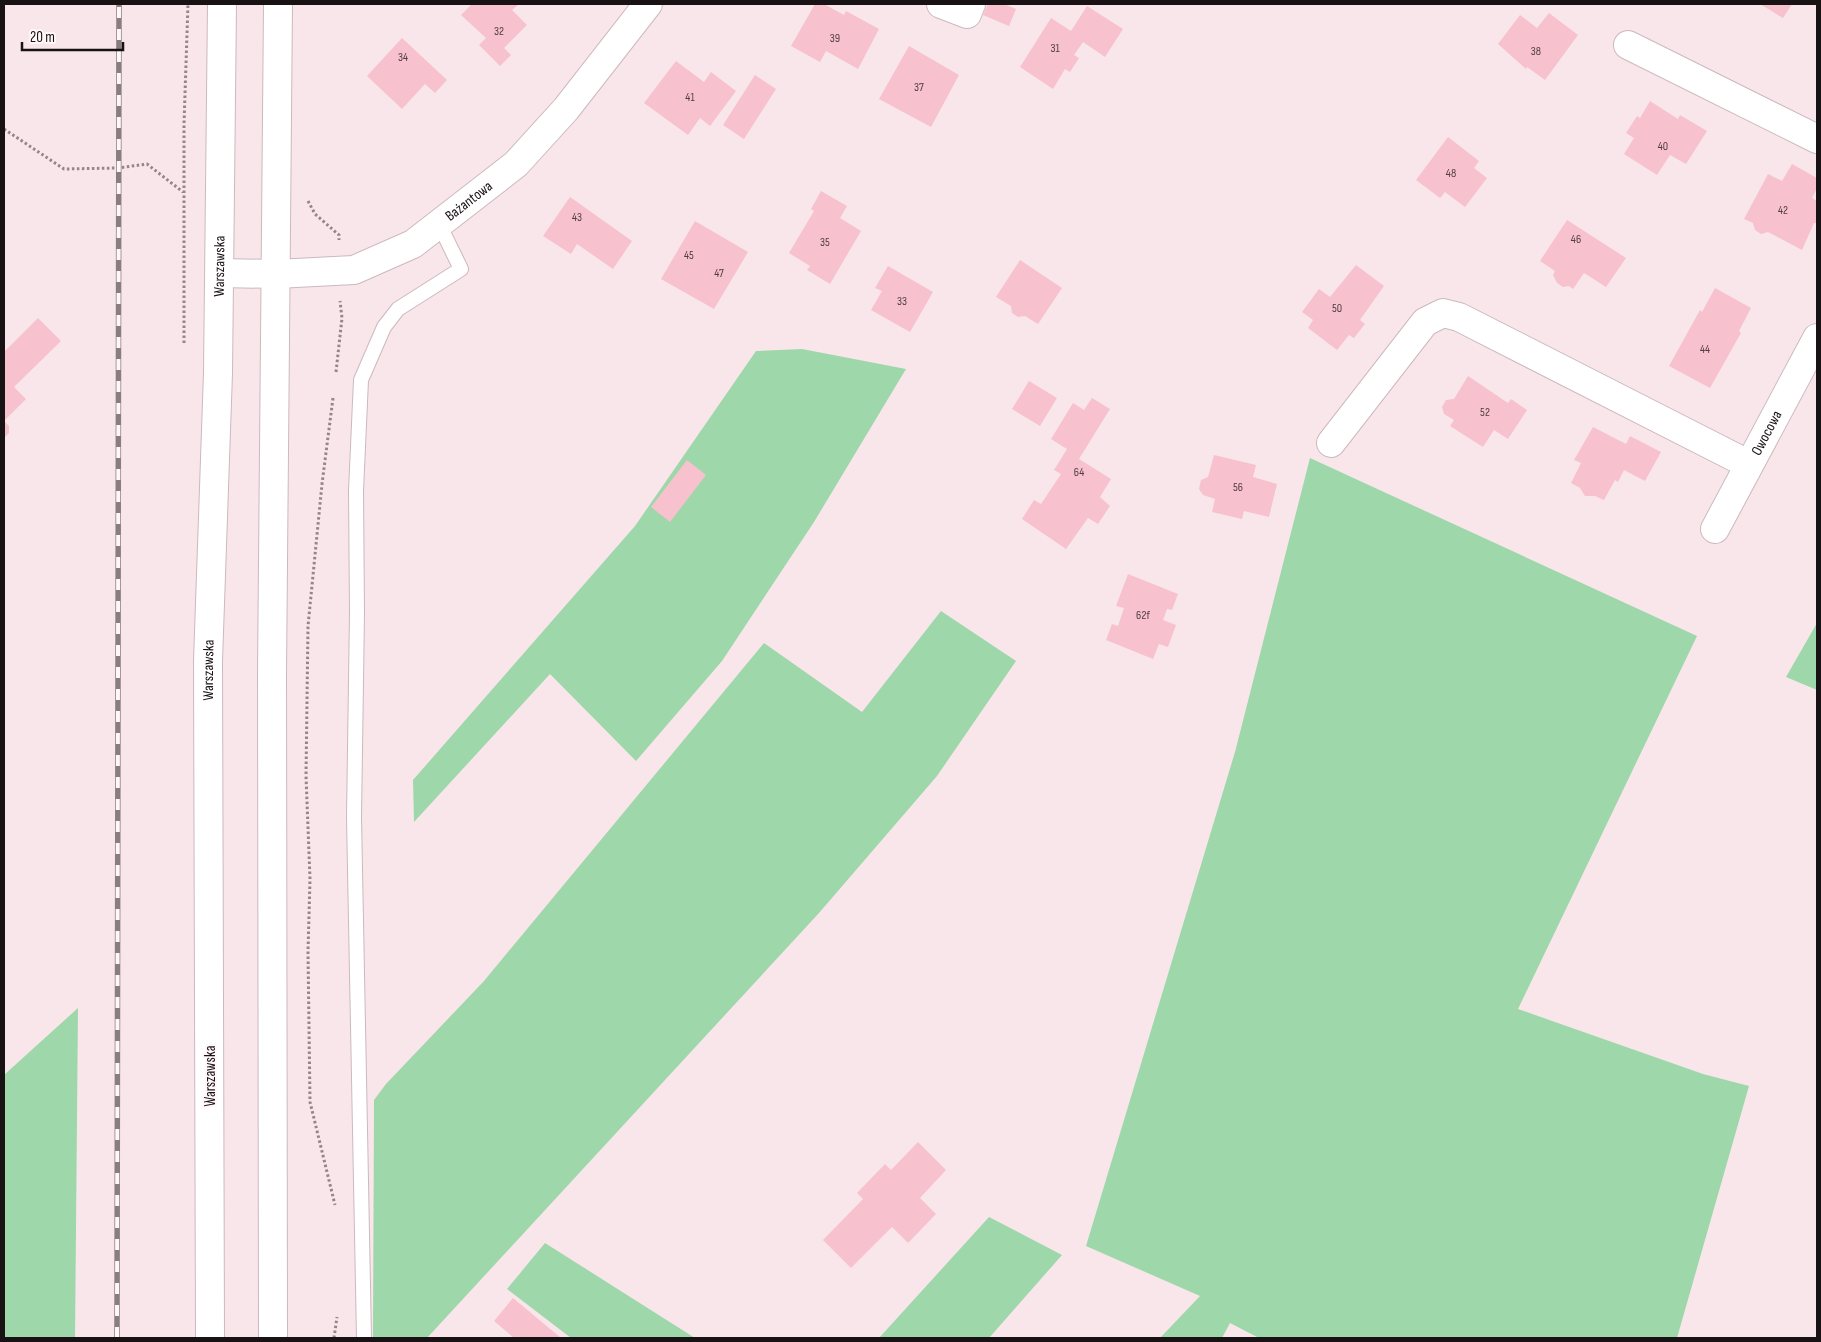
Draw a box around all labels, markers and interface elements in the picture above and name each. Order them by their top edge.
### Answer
scale bar [22,20,124,52]
house number: 32 [494,24,504,39]
text: 20 m [30,28,55,47]
house number: 39 [830,31,840,46]
house number: 31 [1050,41,1060,56]
house number: 38 [1531,44,1541,59]
house number: 34 [398,50,408,65]
house number: 37 [914,80,924,95]
house number: 41 [685,90,695,105]
house number: 40 [1658,139,1668,154]
house number: 48 [1446,166,1456,181]
street label: Bażantowa [441,176,496,225]
house number: 42 [1778,203,1788,218]
house number: 43 [572,210,582,225]
house number: 46 [1571,232,1581,247]
street label: Warszawska [209,235,229,297]
house number: 35 [820,235,830,250]
house number: 45 [684,248,694,263]
house number: 47 [714,266,724,281]
house number: 33 [897,294,907,309]
house number: 50 [1332,301,1342,316]
house number: 44 [1700,342,1710,357]
house number: 52 [1480,405,1490,420]
street label: Owocowa [1747,407,1786,459]
house number: 64 [1074,465,1084,480]
house number: 56 [1233,480,1243,495]
house number: 62f [1136,608,1150,623]
street label: Warszawska [198,639,218,700]
street label: Warszawska [201,1045,220,1106]

